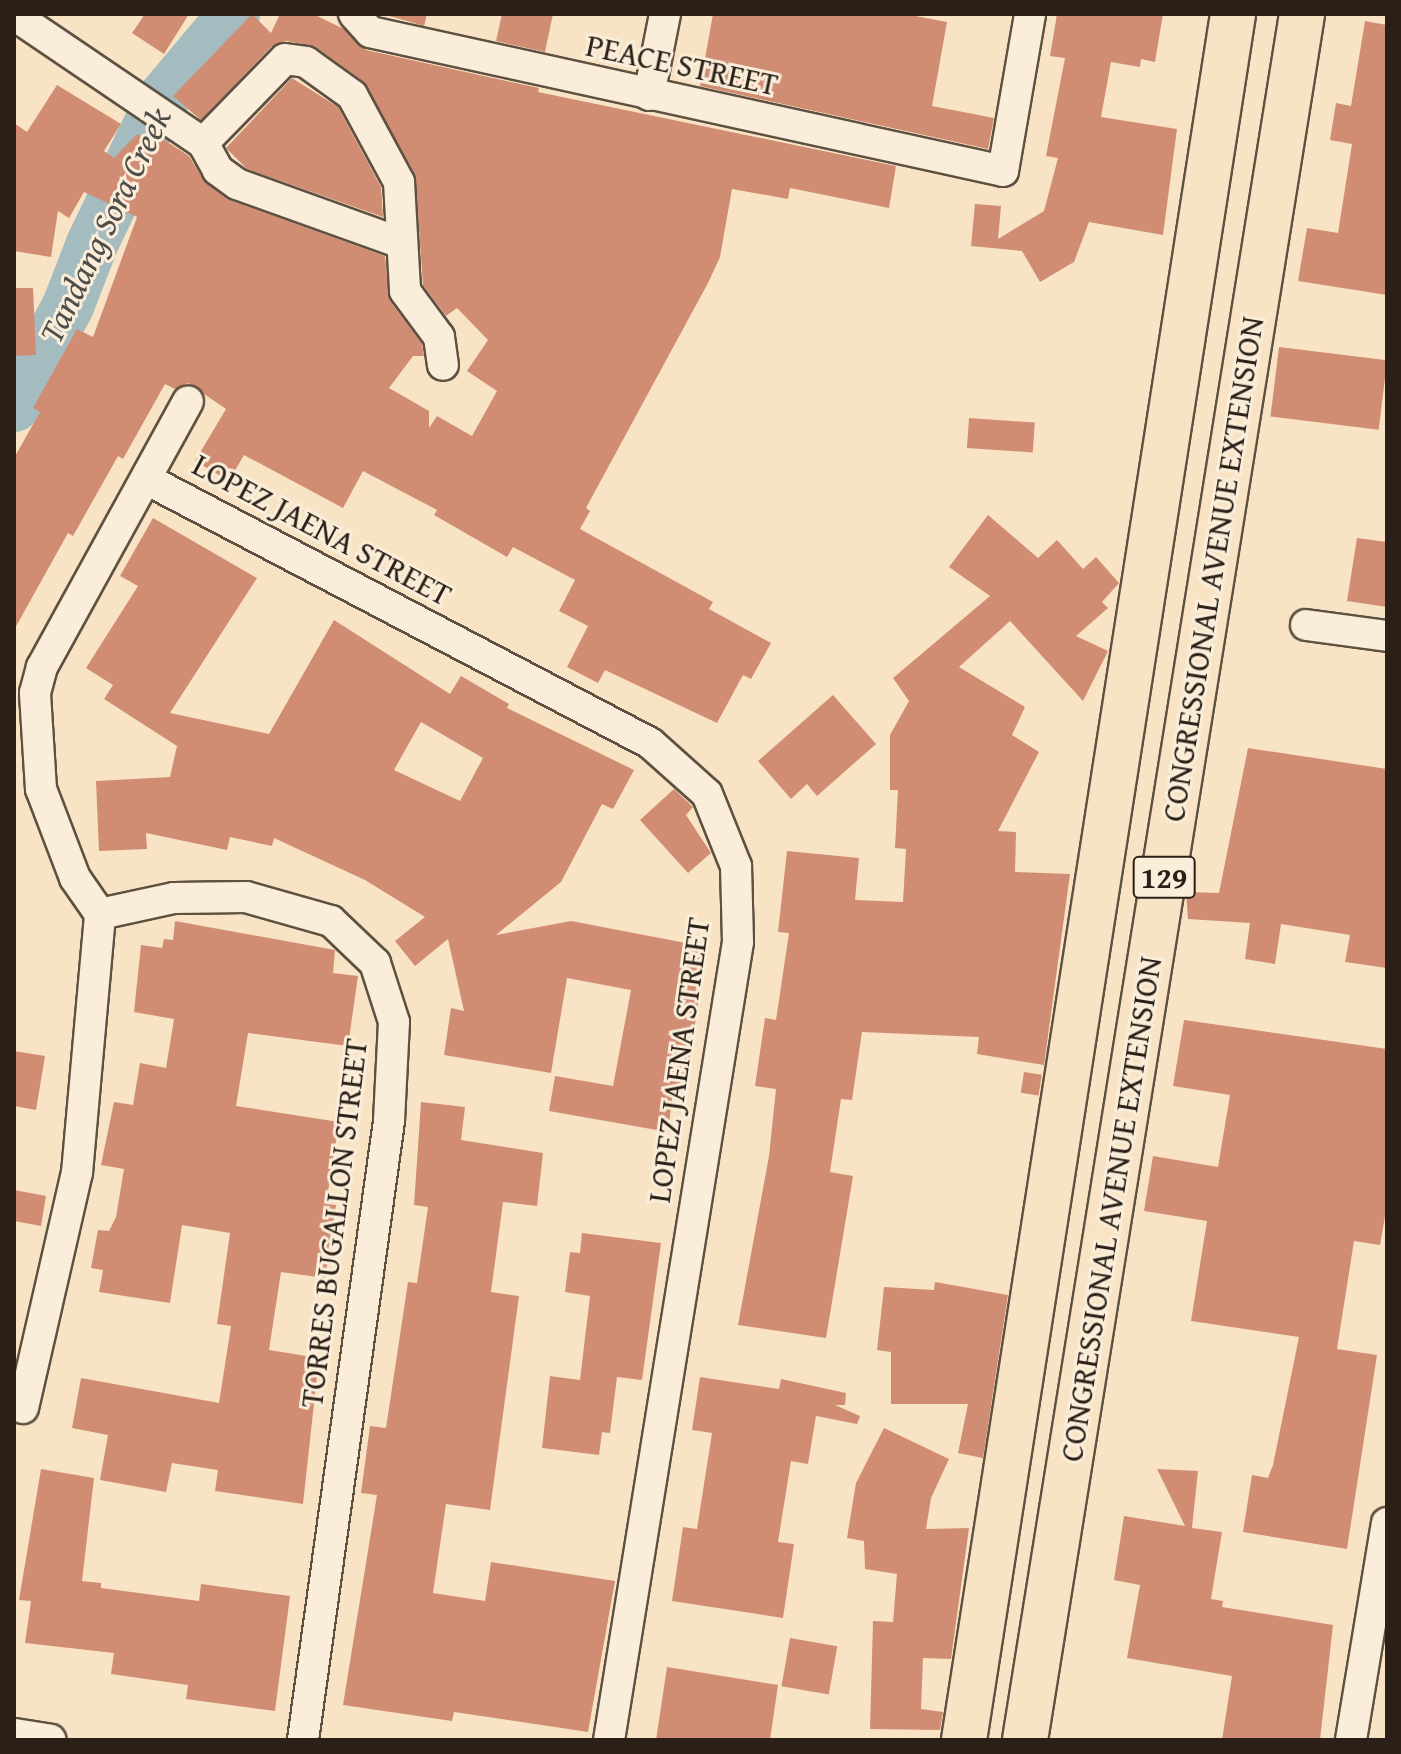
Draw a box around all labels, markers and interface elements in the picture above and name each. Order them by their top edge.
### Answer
street label: PEACE STREET [583,26,781,104]
water label: Tandang Sora Creek [29,101,179,349]
street label: CONGRESSIONAL AVENUE EXTENSION [1154,314,1272,824]
street label: LOPEZ JAENA STREET [186,445,458,615]
road number: 129 [1132,851,1196,903]
street label: LOPEZ JAENA STREET [640,915,718,1205]
street label: CONGRESSIONAL AVENUE EXTENSION [1052,954,1170,1464]
street label: TORRES BUGALLON STREET [292,1036,376,1410]

